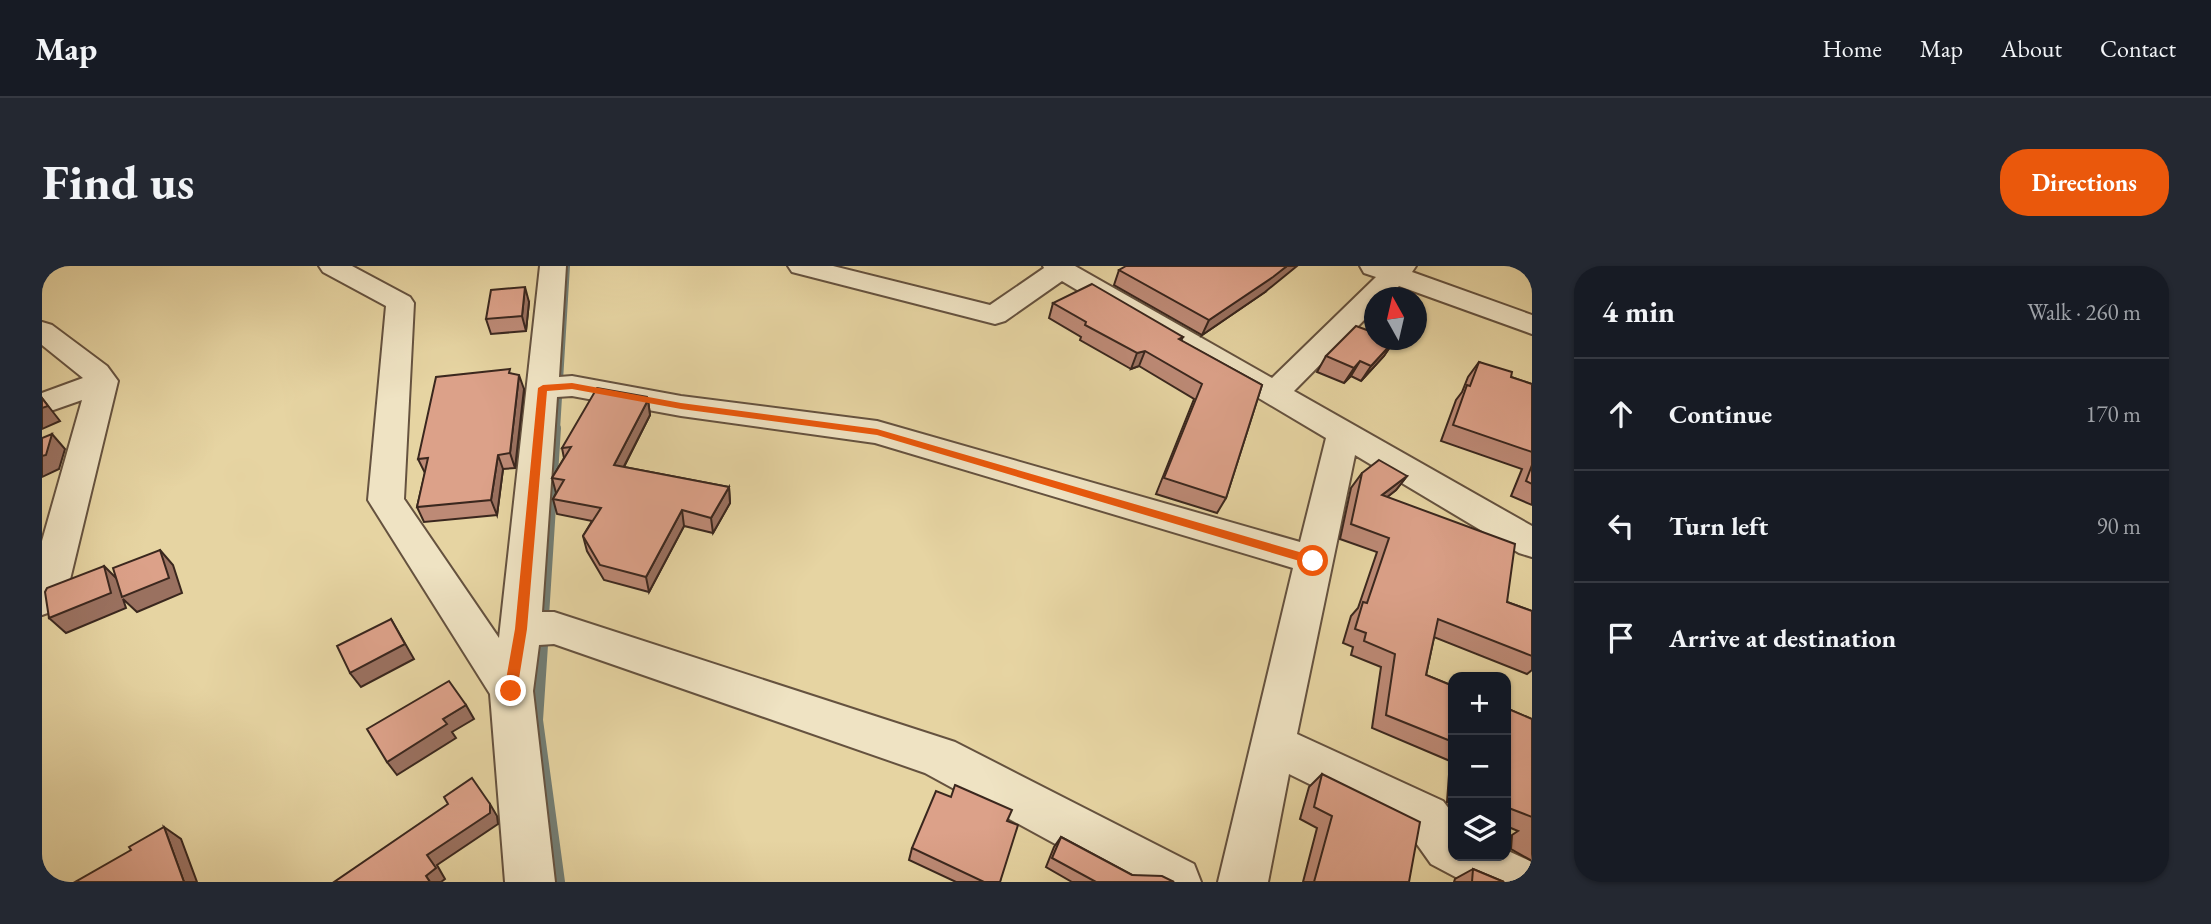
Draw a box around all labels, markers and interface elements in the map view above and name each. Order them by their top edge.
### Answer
text: Map [35,27,97,70]
text: Home [1822,33,1882,64]
text: Map [1920,33,1963,64]
text: About [2001,33,2062,64]
text: Contact [2100,33,2176,64]
button: Directions [2000,149,2169,216]
text: Find us [42,150,194,214]
north arrow [1364,287,1427,350]
text: 4 min [1602,292,1675,331]
text: Walk · 260 m [2027,297,2141,327]
icon: ahead [1602,395,1640,433]
text: Continue [1669,397,1772,431]
text: 170 m [2085,399,2141,429]
icon: left [1602,507,1640,545]
text: Turn left [1669,509,1768,543]
text: 90 m [2096,511,2141,541]
route start [1297,545,1328,576]
icon: arrive [1602,619,1640,657]
text: Arrive at destination [1669,621,1896,655]
map controls [1448,672,1511,861]
button: + [1448,672,1511,735]
route end [495,675,526,706]
button: − [1448,735,1511,798]
button: layers [1448,798,1511,861]

